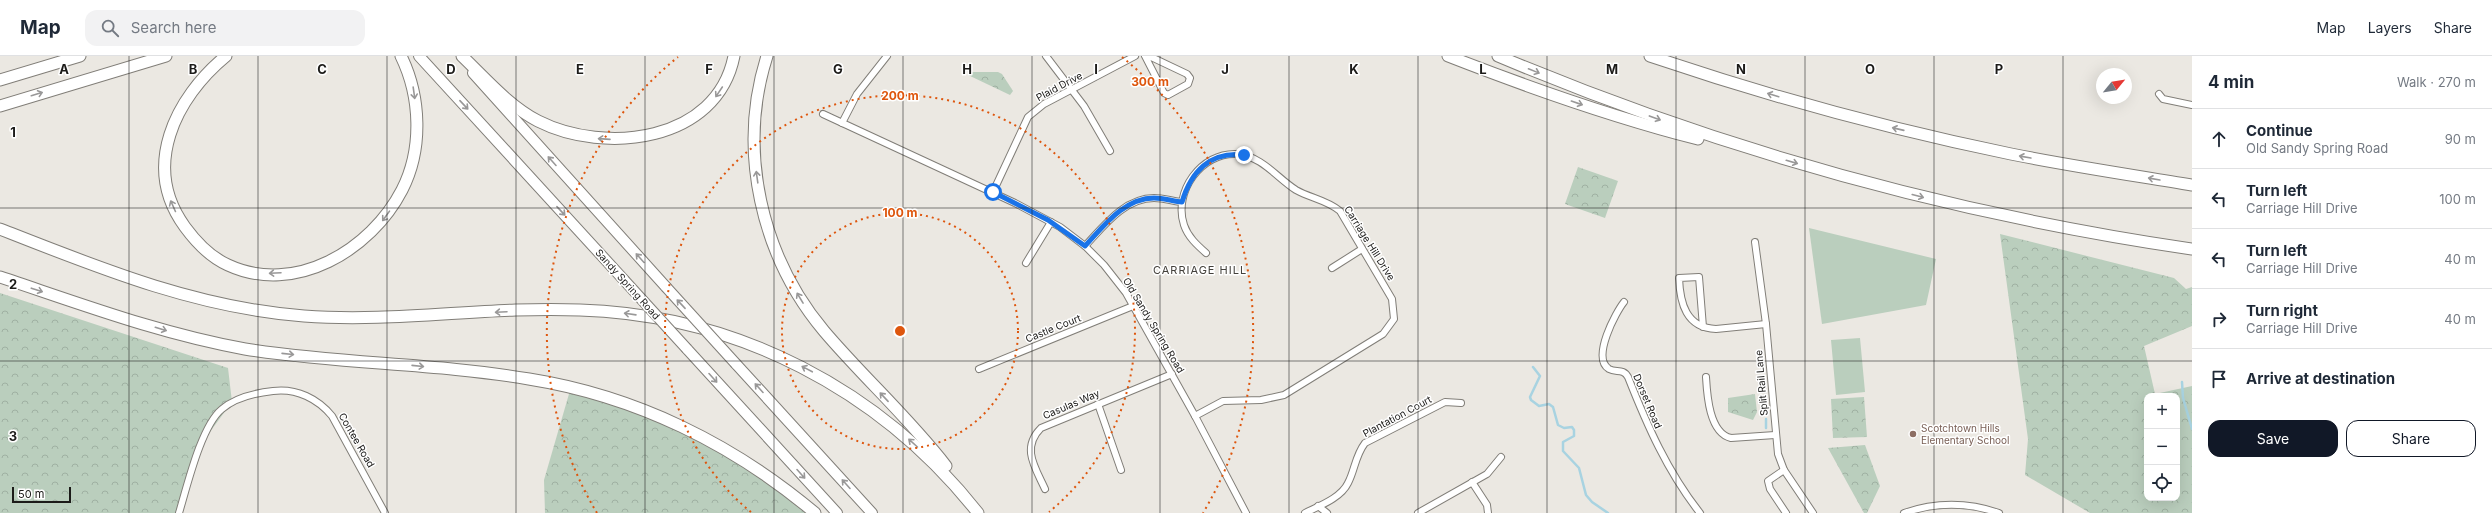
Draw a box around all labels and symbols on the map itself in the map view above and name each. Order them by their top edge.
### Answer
text: A [59,61,69,77]
text: B [189,61,198,77]
text: C [317,61,327,77]
text: D [446,61,456,77]
text: E [576,61,584,77]
text: F [705,61,713,77]
text: G [833,61,843,77]
text: H [962,61,972,77]
text: I [1094,61,1098,77]
text: J [1221,61,1229,77]
text: K [1349,61,1359,77]
text: L [1479,61,1487,77]
text: M [1606,61,1618,77]
text: N [1736,61,1746,77]
text: O [1865,61,1875,77]
text: P [1995,61,2003,77]
one-way arrow [1528,68,1540,75]
north arrow [2096,68,2132,104]
street label: Plaid Drive [1034,69,1084,103]
text: 300 m [1131,74,1169,89]
one-way arrow [410,86,418,99]
one-way arrow [715,86,723,97]
text: 200 m [881,88,919,103]
one-way arrow [31,90,44,97]
one-way arrow [1767,91,1780,98]
one-way arrow [459,100,468,110]
one-way arrow [1570,100,1582,108]
one-way arrow [1649,114,1661,122]
text: 1 [10,124,16,140]
one-way arrow [1892,125,1905,132]
one-way arrow [598,136,611,143]
route end [1235,146,1253,164]
one-way arrow [2019,153,2032,161]
one-way arrow [548,156,557,167]
one-way arrow [1785,159,1798,166]
one-way arrow [753,171,761,184]
one-way arrow [2147,175,2160,183]
route start [984,183,1002,201]
one-way arrow [1911,193,1924,201]
one-way arrow [169,201,176,213]
street label: Carriage Hill Drive [1342,203,1398,283]
text: 100 m [882,205,918,220]
one-way arrow [557,206,566,217]
one-way arrow [382,210,390,221]
street label: Sandy Spring Road [593,246,663,322]
one-way arrow [635,253,644,263]
district label: CARRIAGE HILL [1153,263,1247,277]
one-way arrow [269,269,282,277]
street label: Old Sandy Spring Road [1121,275,1187,375]
text: 2 [9,276,17,292]
one-way arrow [31,286,43,294]
one-way arrow [796,292,804,304]
one-way arrow [677,299,686,309]
one-way arrow [495,308,508,316]
one-way arrow [624,310,637,318]
street label: Castle Court [1023,311,1083,345]
centre of rings [893,324,907,338]
one-way arrow [154,326,166,334]
street label: Split Rail Lane [1752,349,1770,416]
one-way arrow [281,350,294,357]
one-way arrow [411,363,424,370]
one-way arrow [801,365,813,372]
street label: Dorset Road [1631,372,1665,430]
one-way arrow [709,373,718,383]
one-way arrow [754,383,763,393]
street label: Casulas Way [1041,386,1102,421]
one-way arrow [879,392,889,402]
street label: Plantation Court [1361,393,1434,439]
street label: Contee Road [337,411,377,469]
place label: Scotchtown Hills Elementary School [1921,422,2010,446]
text: 3 [9,428,17,444]
marker: Scotchtown Hills Elementary School [1908,429,1918,439]
one-way arrow [908,439,918,448]
one-way arrow [796,469,806,479]
one-way arrow [841,479,851,489]
scale bar [12,485,71,504]

